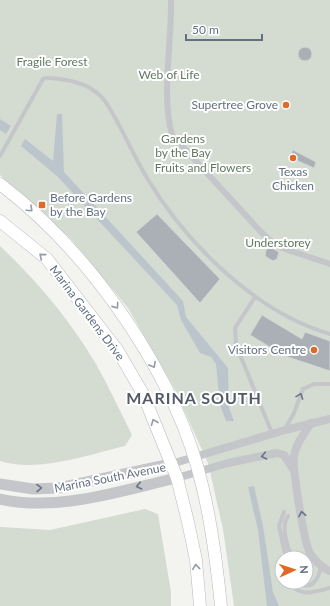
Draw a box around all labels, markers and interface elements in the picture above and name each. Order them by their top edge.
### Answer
scale bar [186,16,262,42]
text: 50 m [192,22,219,37]
park label: Fragile Forest [17,54,88,69]
park label: Web of Life [139,67,200,82]
place label: Supertree Grove [192,97,278,112]
marker: Supertree Grove [281,100,291,110]
park label: Gardens by the Bay [155,131,212,160]
marker: Texas Chicken [288,153,298,163]
park label: Fruits and Flowers [155,160,251,175]
place label: Texas Chicken [272,164,314,193]
place label: Before Gardens by the Bay [50,190,132,219]
marker: Before Gardens by the Bay [37,200,47,210]
one-way arrow [25,204,33,212]
park label: Understorey [245,235,312,250]
one-way arrow [39,253,47,260]
street label: Marina Gardens Drive [47,262,128,363]
one-way arrow [111,301,118,308]
place label: Visitors Centre [228,342,306,357]
marker: Visitors Centre [309,345,319,355]
one-way arrow [148,361,155,368]
district label: MARINA SOUTH [126,388,262,407]
one-way arrow [295,393,303,400]
one-way arrow [150,418,158,425]
one-way arrow [261,451,267,460]
street label: Marina South Avenue [53,459,167,496]
one-way arrow [135,482,142,490]
one-way arrow [36,484,42,493]
one-way arrow [298,511,306,517]
north arrow [274,550,314,590]
one-way arrow [192,564,201,570]
text: N [298,565,311,574]

